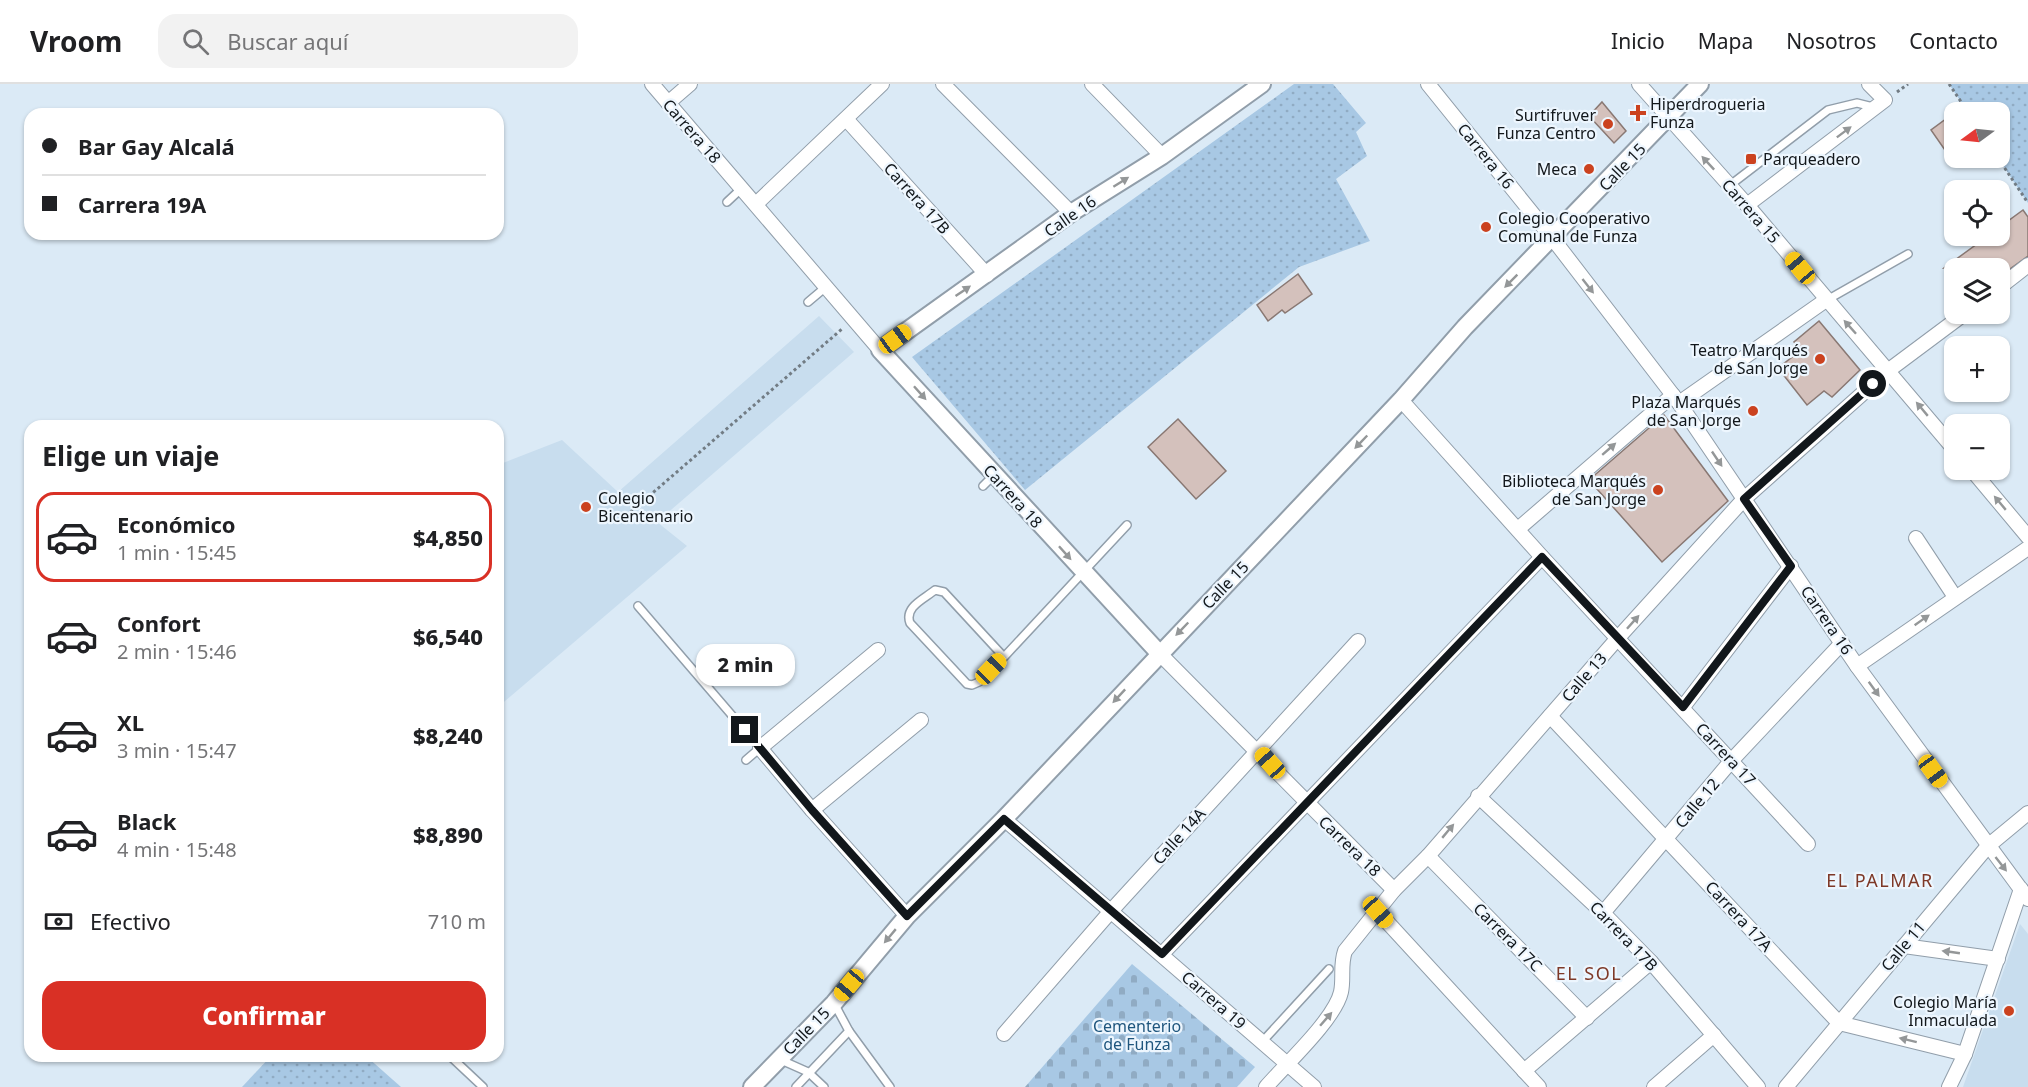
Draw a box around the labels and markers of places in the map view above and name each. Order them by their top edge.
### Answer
place label: Hiperdrogueria Funza [1650,93,1765,133]
place label: Surtifruver Funza Centro [1496,104,1596,144]
marker: Hiperdrogueria Funza [1631,106,1645,120]
marker: Surtifruver Funza Centro [1601,117,1615,131]
place label: Parqueadero [1763,148,1861,170]
marker: Parqueadero [1744,152,1758,166]
place label: Meca [1537,158,1577,180]
marker: Meca [1582,162,1596,176]
place label: Colegio Cooperativo Comunal de Funza [1498,207,1650,247]
marker: Colegio Cooperativo Comunal de Funza [1479,220,1493,234]
place label: Teatro Marqués de San Jorge [1690,339,1808,379]
marker: Teatro Marqués de San Jorge [1813,352,1827,366]
place label: Plaza Marqués de San Jorge [1631,391,1741,431]
marker: Plaza Marqués de San Jorge [1746,404,1760,418]
place label: Biblioteca Marqués de San Jorge [1502,470,1646,510]
marker: Biblioteca Marqués de San Jorge [1651,483,1665,497]
place label: Colegio Bicentenario [598,487,693,527]
marker: Colegio Bicentenario [579,500,593,514]
place label: Colegio María Inmaculada [1893,991,1997,1031]
marker: Colegio María Inmaculada [2002,1004,2016,1018]

